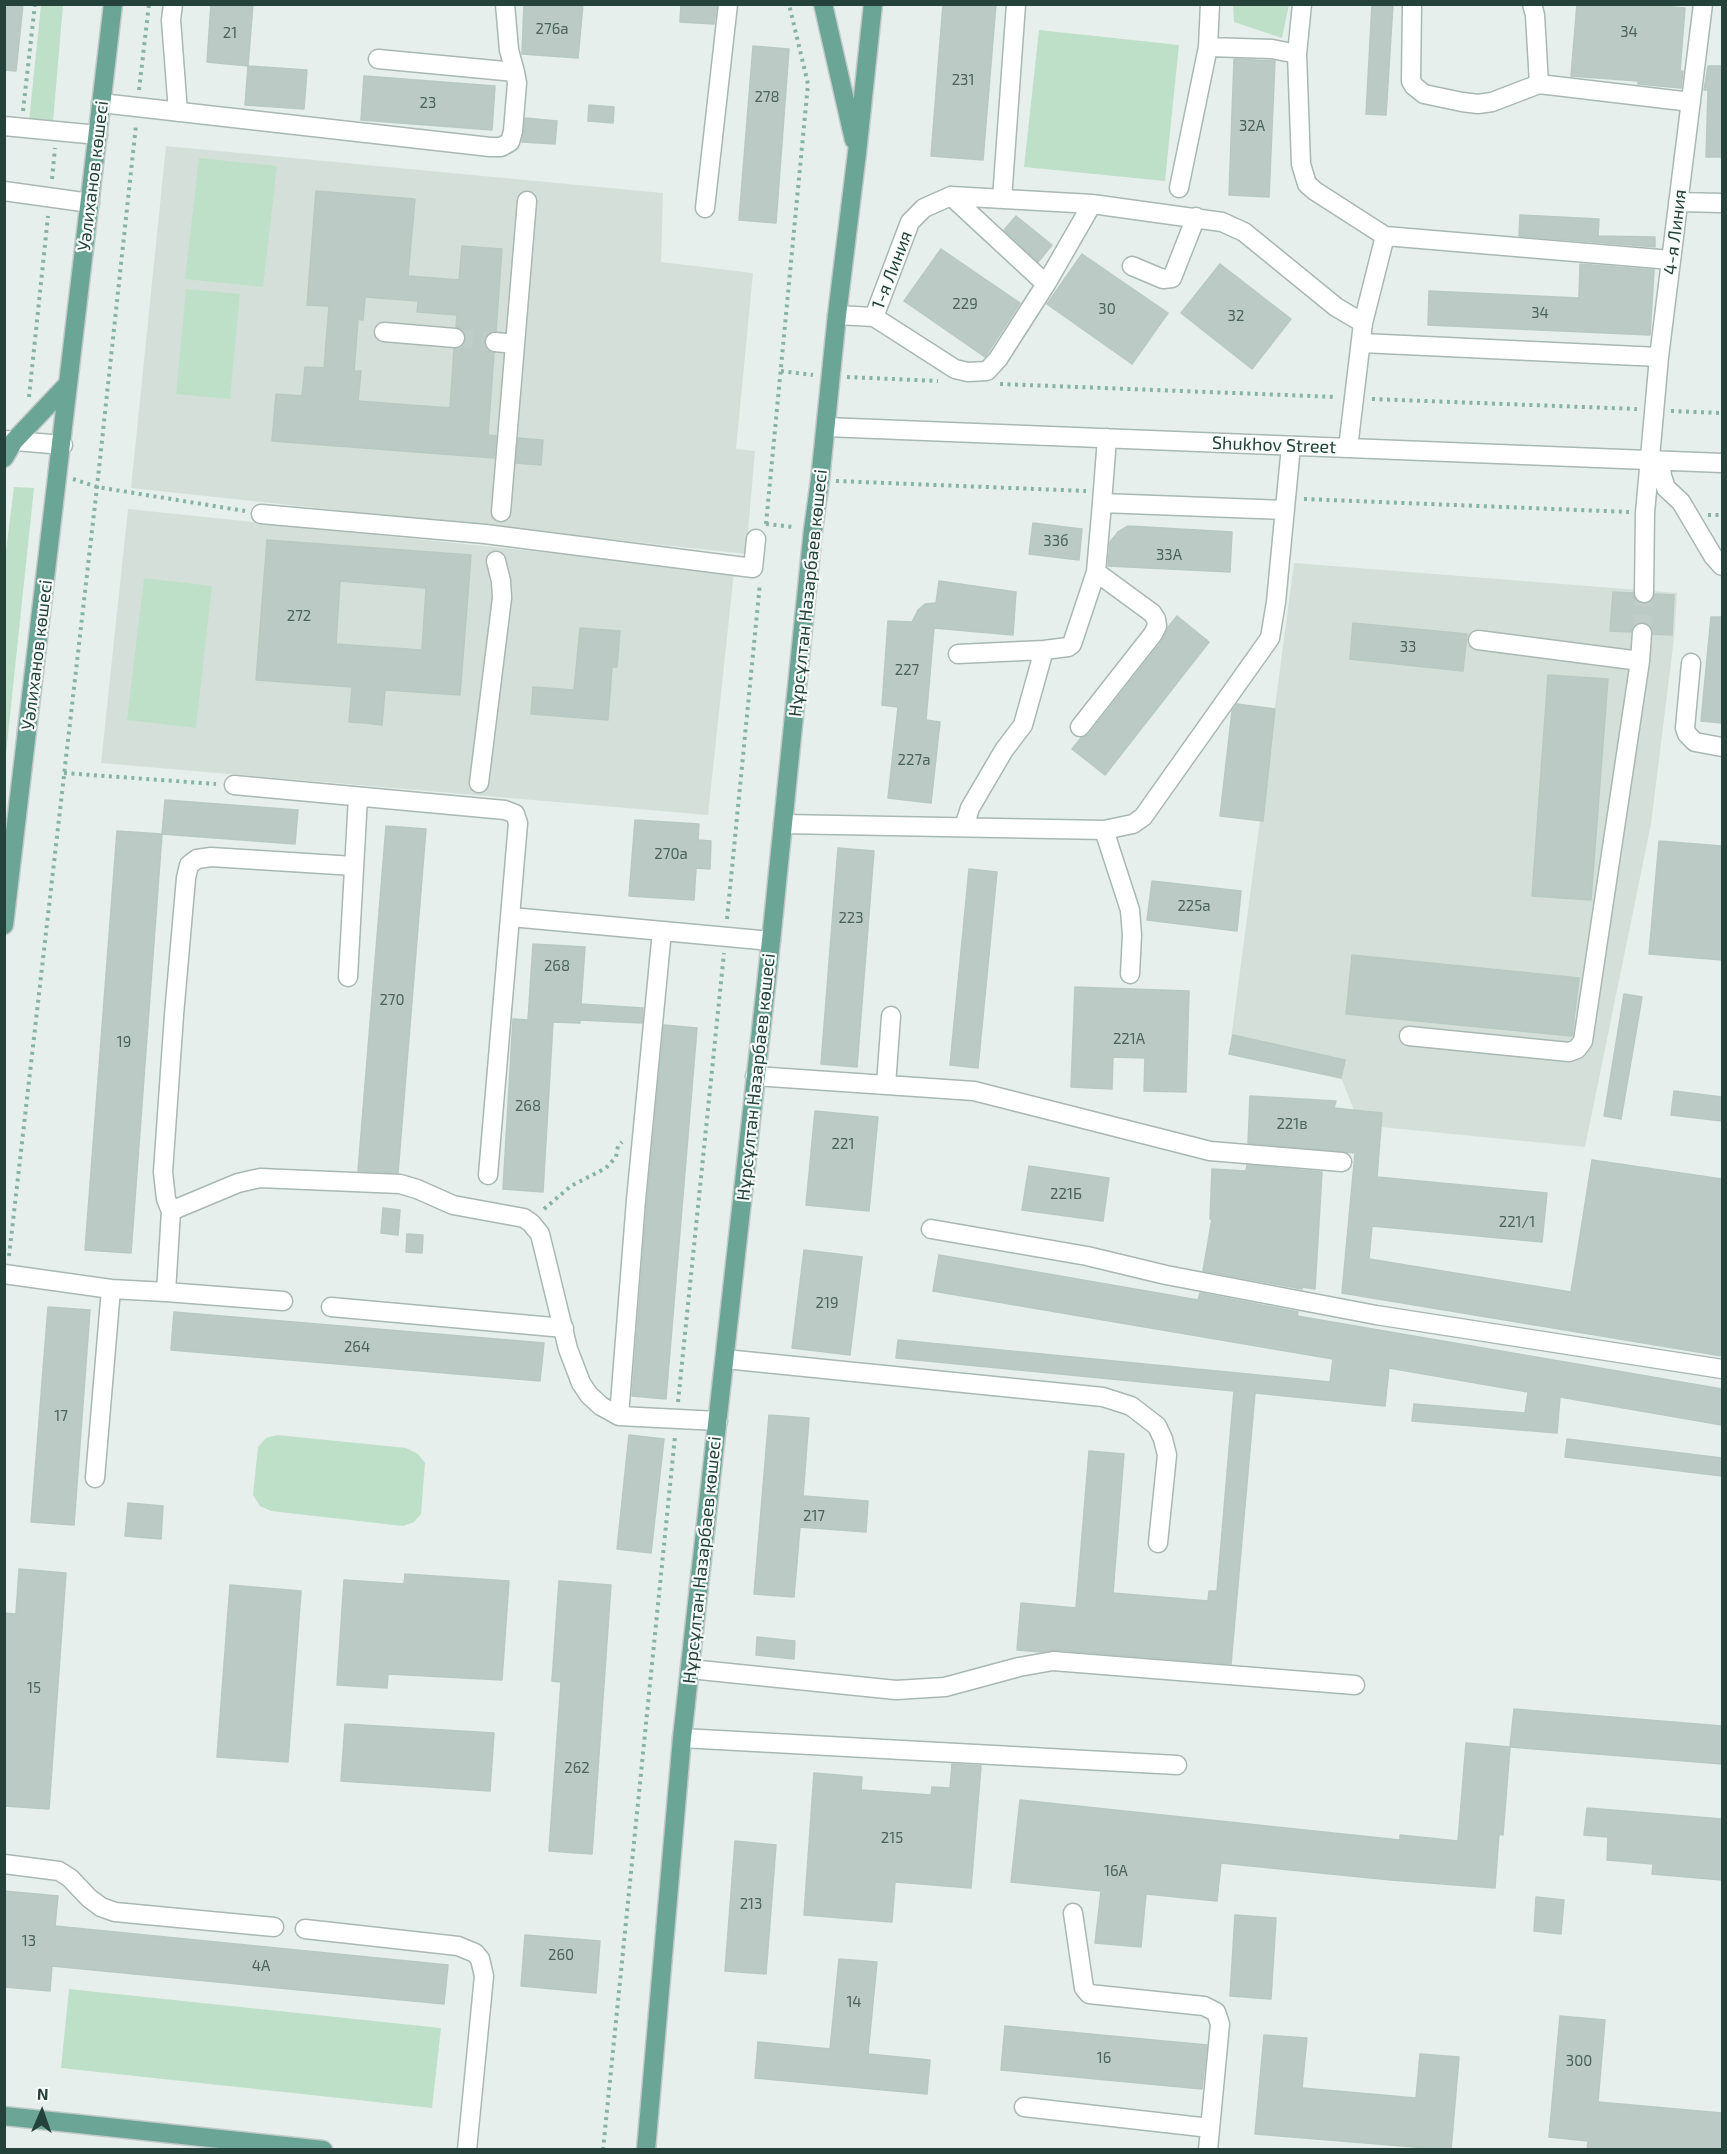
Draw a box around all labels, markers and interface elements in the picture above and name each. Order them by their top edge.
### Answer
house number: 276а [536,20,568,38]
house number: 34 [1620,23,1638,41]
house number: 21 [223,24,237,42]
house number: 231 [952,71,974,89]
house number: 278 [754,88,780,106]
house number: 23 [420,94,436,112]
street label: Уәлиханов көшесі [73,100,113,252]
house number: 32А [1239,117,1265,135]
street label: 4-я Линия [1659,188,1691,276]
street label: 1-я Линия [867,228,917,312]
house number: 229 [952,295,978,313]
house number: 30 [1098,300,1116,318]
house number: 34 [1531,304,1549,322]
house number: 32 [1228,307,1244,325]
street label: Shukhov Street [1212,432,1336,458]
street label: Нұрсұлтан Назарбаев көшесі [784,468,832,718]
house number: 33б [1043,532,1069,550]
house number: 33А [1156,546,1182,564]
street label: Уәлиханов көшесі [17,579,57,731]
house number: 272 [287,607,311,625]
house number: 33 [1400,638,1416,656]
house number: 227 [895,661,919,679]
house number: 227а [898,751,930,769]
house number: 270а [654,845,688,863]
house number: 225а [1177,897,1211,915]
house number: 223 [838,909,864,927]
street label: Нұрсұлтан Назарбаев көшесі [732,952,780,1202]
house number: 268 [544,957,570,975]
house number: 270 [379,991,405,1009]
house number: 221А [1113,1030,1145,1048]
house number: 19 [117,1033,131,1051]
house number: 268 [515,1097,541,1115]
house number: 221в [1276,1115,1308,1133]
house number: 221 [832,1135,854,1153]
house number: 221Б [1050,1185,1082,1203]
house number: 221/1 [1499,1213,1535,1231]
house number: 219 [816,1294,838,1312]
house number: 264 [344,1338,370,1356]
house number: 17 [54,1407,68,1425]
street label: Нұрсұлтан Назарбаев көшесі [678,1435,726,1685]
house number: 217 [803,1507,825,1525]
house number: 15 [27,1679,41,1697]
house number: 262 [564,1759,590,1777]
house number: 215 [881,1829,903,1847]
house number: 16А [1104,1862,1128,1880]
house number: 213 [740,1895,762,1913]
house number: 13 [22,1932,36,1950]
house number: 260 [548,1946,574,1964]
house number: 4А [252,1957,270,1975]
house number: 14 [846,1993,862,2011]
house number: 16 [1097,2049,1111,2067]
house number: 300 [1566,2052,1592,2070]
north arrow [12,2082,72,2142]
text: N [37,2084,49,2103]

